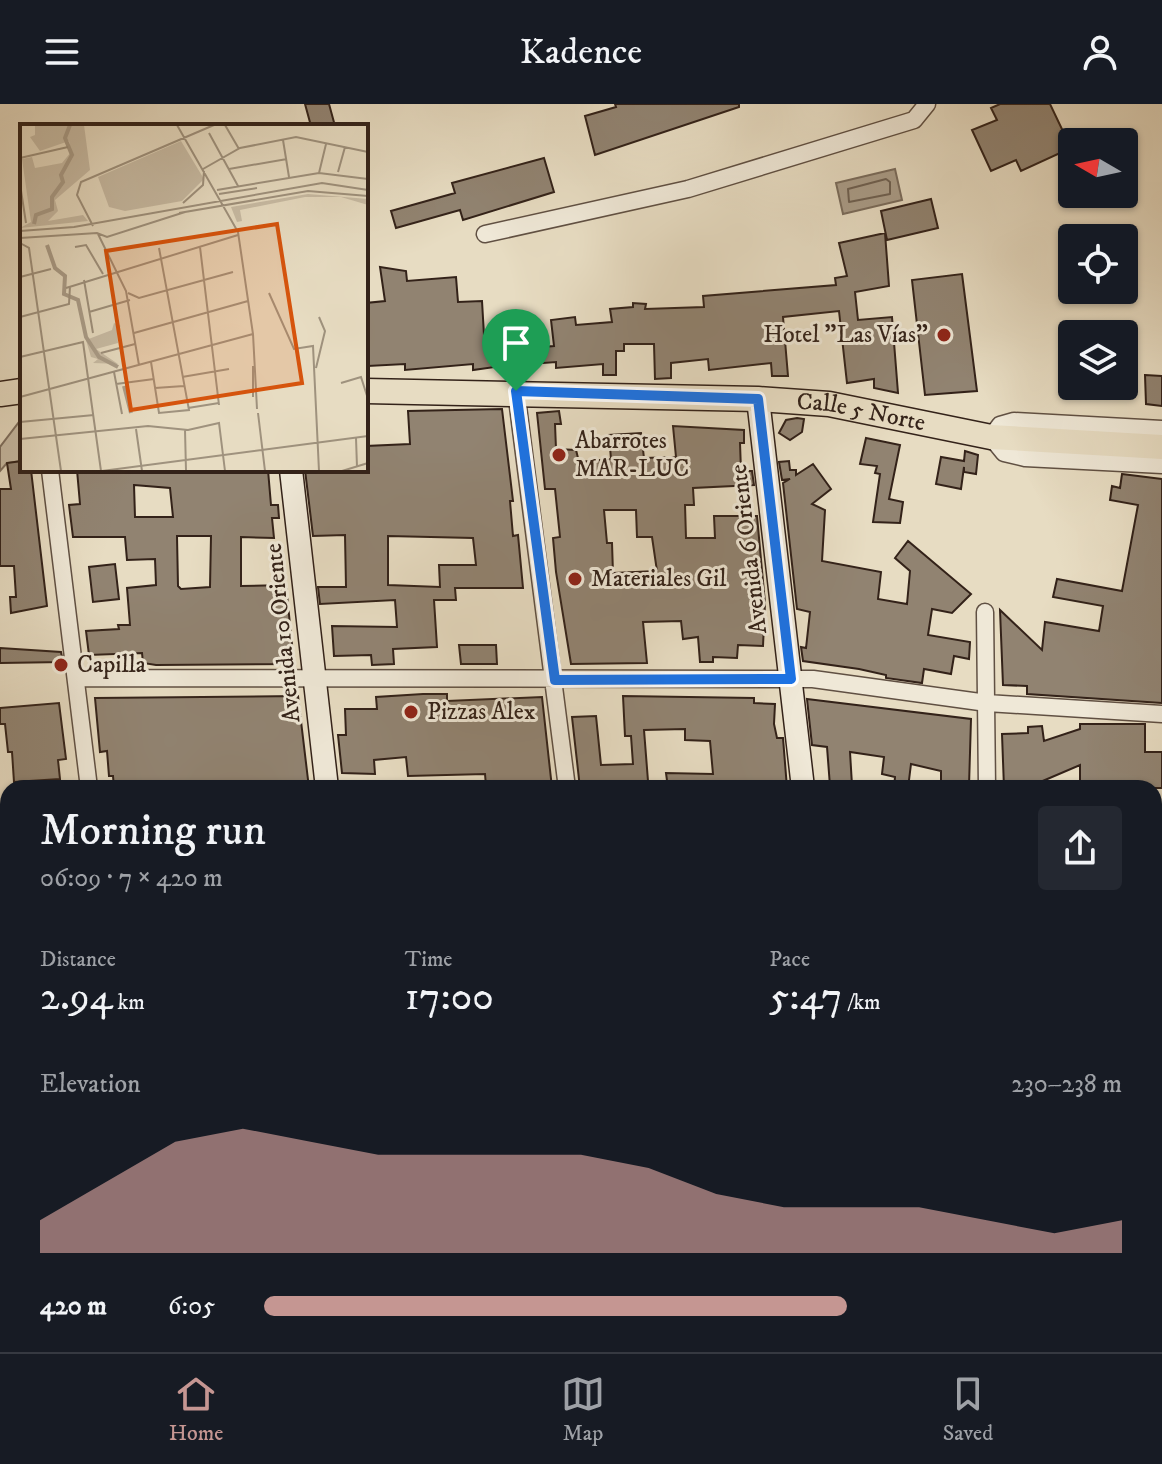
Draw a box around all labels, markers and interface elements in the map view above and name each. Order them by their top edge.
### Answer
icon: menu [40,30,84,74]
text: Kadence [520,30,642,75]
icon: person [1078,30,1122,74]
inset map [20,124,368,472]
north arrow [1058,128,1138,208]
map controls [1058,128,1138,400]
button: locate [1058,224,1138,304]
pin [482,309,550,391]
place label: Hotel "Las Vías" [763,320,928,350]
button: layers [1058,320,1138,400]
icon: arrive [494,321,538,365]
marker: Hotel "Las Vías" [935,326,953,344]
street label: Calle 5 Norte [796,387,928,438]
place label: Abarrotes MAR-LUC [575,426,689,484]
marker: Abarrotes MAR-LUC [550,446,568,464]
street label: Avenida 6 Oriente [724,462,774,636]
street label: Avenida 10 Oriente [259,542,307,724]
place label: Materiales Gil [591,564,727,594]
marker: Materiales Gil [566,570,584,588]
place label: Capilla [77,650,147,680]
marker: Capilla [52,656,70,674]
place label: Pizzas Alex [427,697,536,727]
marker: Pizzas Alex [402,703,420,721]
text: Morning run [40,804,266,859]
button: share [1038,806,1122,890]
text: 06:09 · 7 × 420 m [40,862,223,895]
text: Distance [40,946,116,973]
text: Time [405,946,452,973]
text: Pace [769,946,810,973]
text: 2.94 [40,973,113,1023]
text: 17:00 [405,973,494,1023]
text: 5:47 [769,973,842,1023]
text: km [113,989,145,1016]
text: /km [842,989,881,1016]
text: Elevation [40,1068,141,1101]
text: 230–238 m [1011,1068,1122,1101]
text: 420 m [40,1290,107,1323]
text: 6:05 [168,1290,215,1323]
tab: Home [169,1372,223,1447]
tab: Map [561,1372,605,1447]
tab: Saved [943,1372,993,1447]

